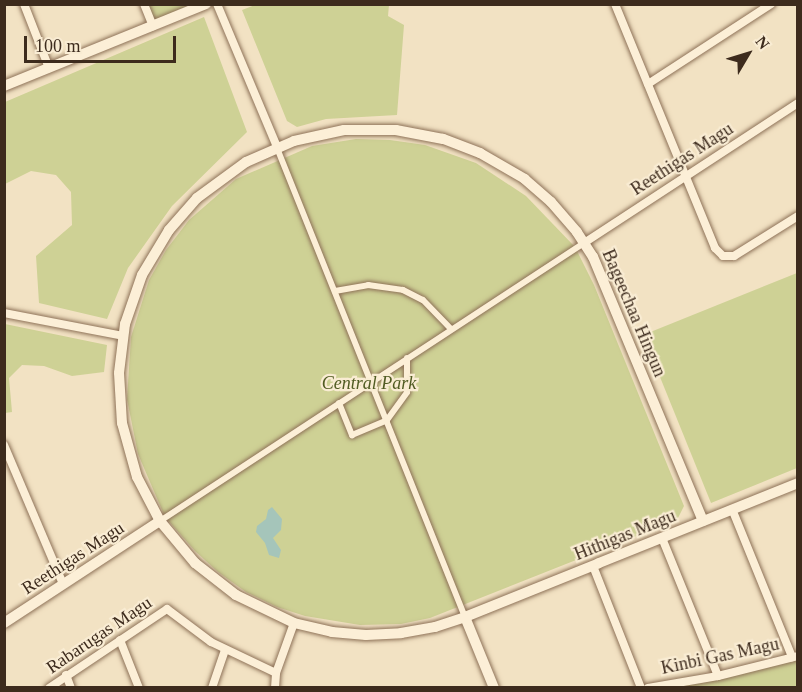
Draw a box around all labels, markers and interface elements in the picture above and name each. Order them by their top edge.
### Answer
scale bar [27,24,178,62]
north arrow [718,24,778,84]
text: N [752,33,773,52]
text: 100 m [35,36,81,56]
street label: Reethigas Magu [627,118,737,200]
street label: Bageechaa Hingun [597,246,671,380]
park label: Central Park [322,372,416,394]
street label: Hithigas Magu [571,505,679,565]
street label: Reethigas Magu [18,517,128,599]
street label: Rabarugas Magu [42,592,156,678]
street label: Kinbi Gas Magu [659,633,781,679]

